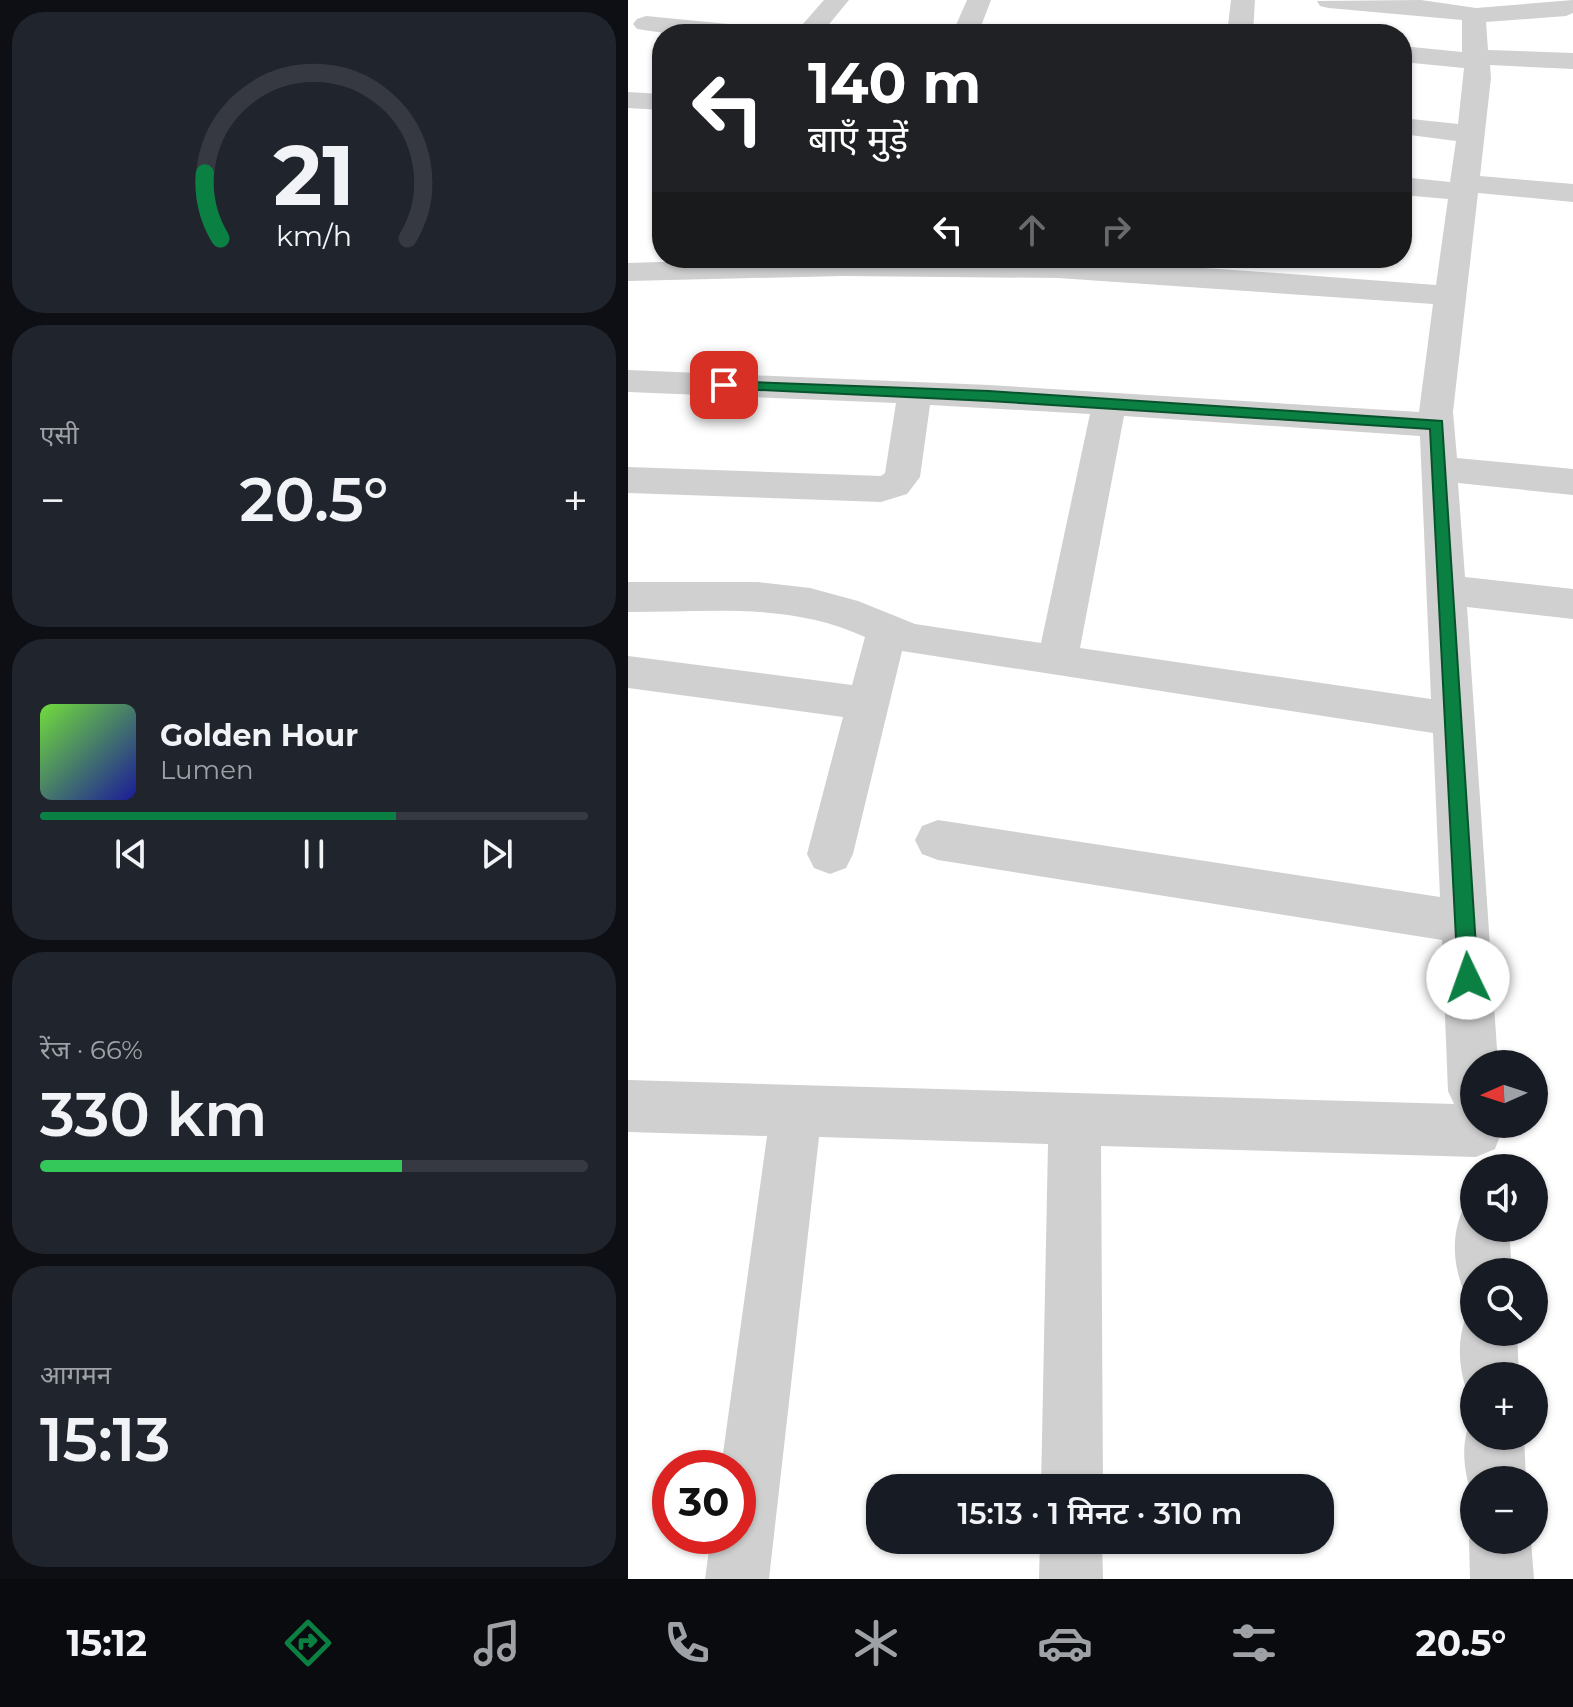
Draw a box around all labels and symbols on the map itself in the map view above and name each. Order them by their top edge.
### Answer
pin [690,351,758,419]
position arrow [1426,936,1510,1020]
north arrow [1460,1050,1548,1138]
speed limit sign: 30 [652,1450,756,1554]

